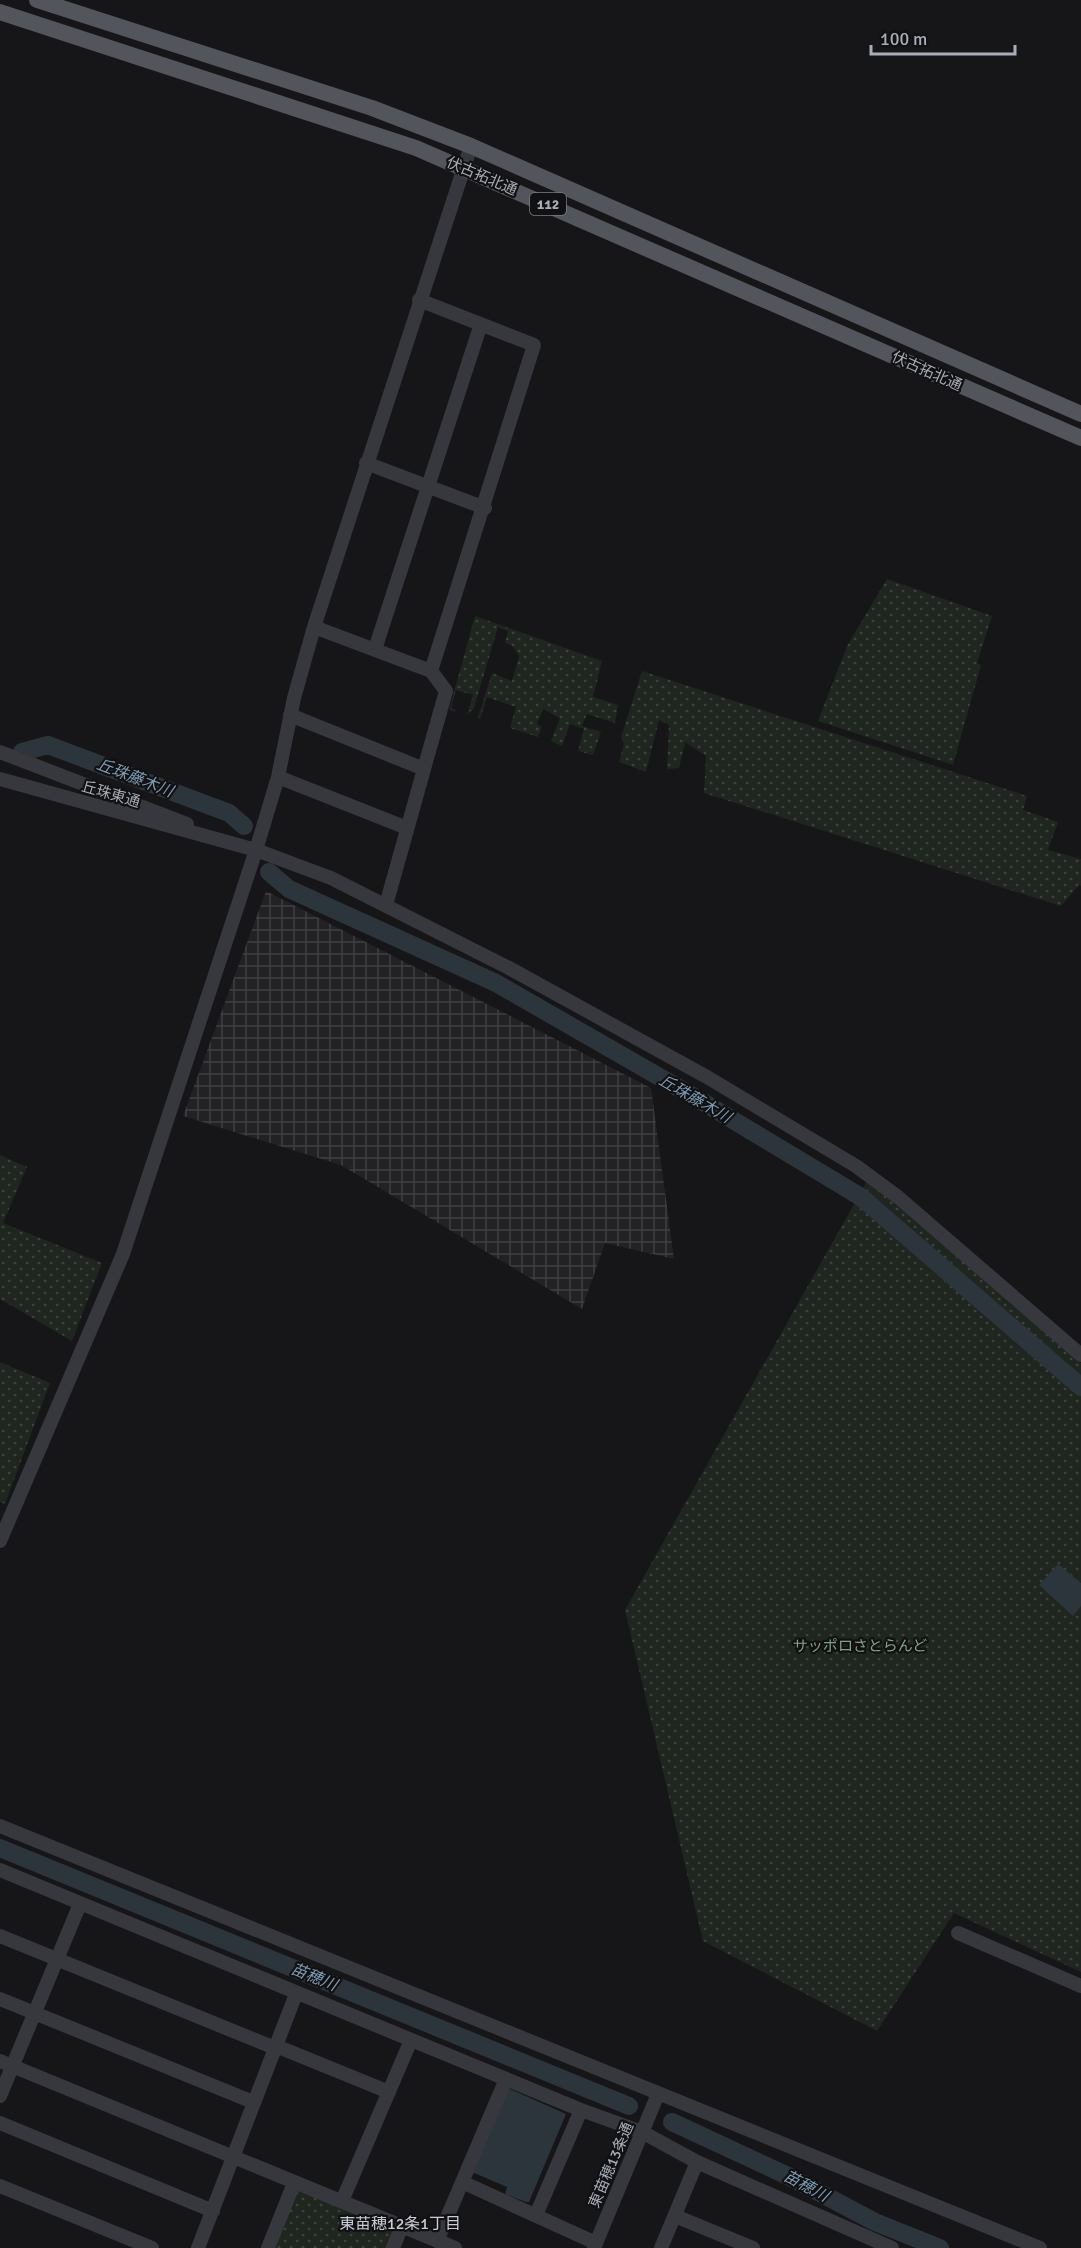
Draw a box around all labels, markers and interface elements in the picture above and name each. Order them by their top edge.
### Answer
scale bar [871,18,1015,56]
text: 100 m [880,28,927,50]
street label: 伏古拓北通 [444,153,520,199]
road number: 112 [530,193,566,215]
street label: 伏古拓北通 [889,348,965,394]
water label: 丘珠藤木川 [94,754,178,802]
street label: 丘珠東通 [80,777,142,811]
water label: 丘珠藤木川 [655,1070,736,1129]
park label: サッポロさとらんど [793,1637,927,1655]
water label: 苗穂川 [288,1959,342,1996]
street label: 東苗穂13条通 [585,2120,637,2210]
water label: 苗穂川 [780,2166,834,2207]
district label: 東苗穂12条1丁目 [339,2214,461,2234]

